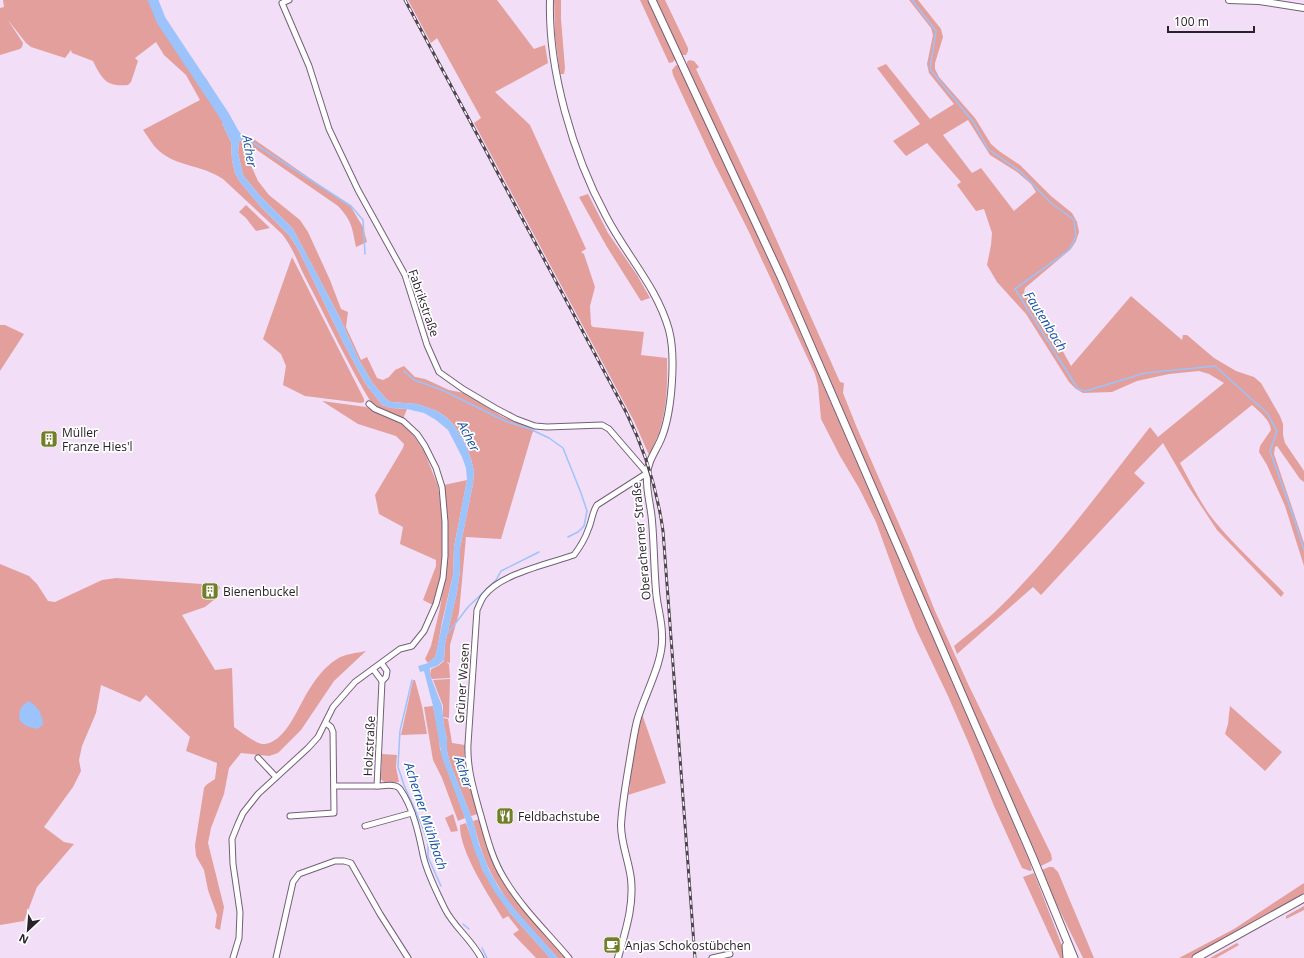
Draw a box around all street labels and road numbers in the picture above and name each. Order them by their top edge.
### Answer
street label: Fabrikstraße [405,267,444,339]
street label: Oberacherner Straße [627,481,655,601]
street label: Grüner Wasen [451,642,473,724]
street label: Holzstraße [359,715,379,777]

